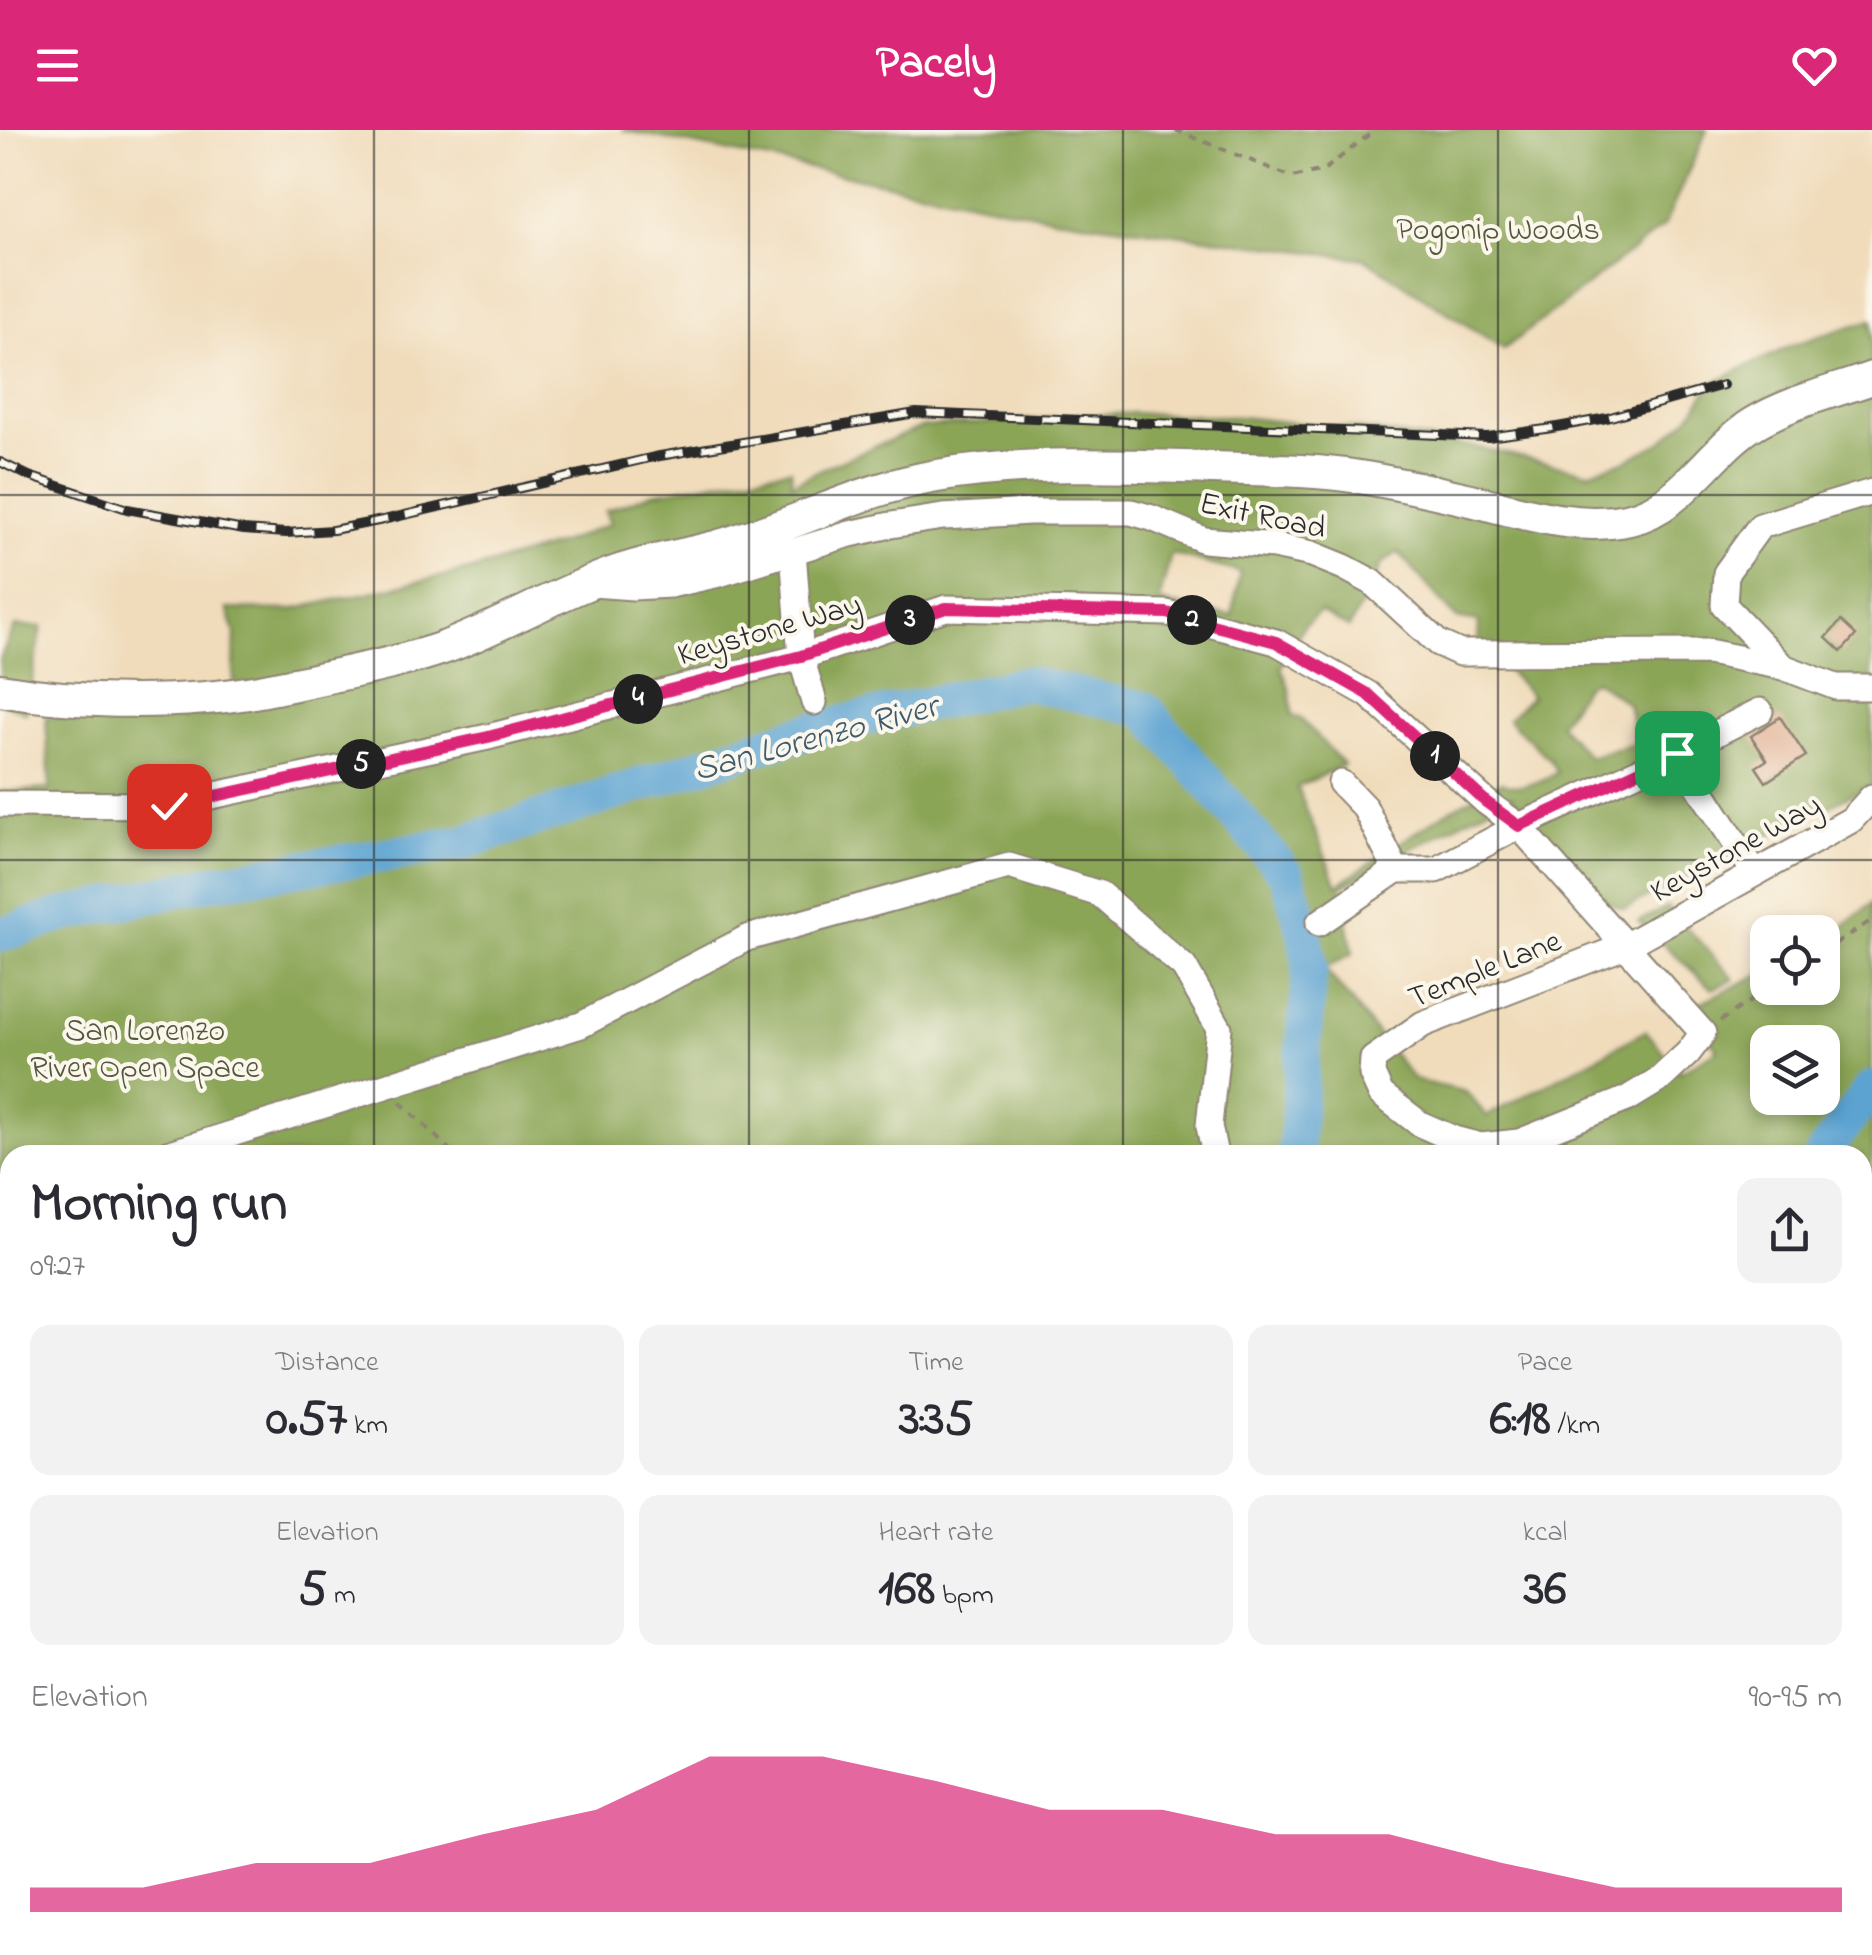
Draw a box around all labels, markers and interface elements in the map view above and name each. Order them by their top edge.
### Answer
text: Pacely [876,32,996,98]
icon: menu [30,38,85,93]
icon: heart [1787,38,1842,93]
park label: Pogonip Woods [1396,208,1600,255]
street label: Exit Road [1195,481,1330,554]
street label: Keystone Way [672,583,867,680]
pin: 3 [885,595,935,645]
pin: 2 [1167,595,1217,645]
text: 3 [904,599,916,640]
text: 2 [1185,599,1199,640]
pin: 4 [613,674,663,724]
text: 4 [632,678,644,719]
water label: San Lorenzo River [688,681,948,796]
pin [1635,711,1720,796]
icon: arrive [1650,726,1705,781]
pin: 1 [1410,731,1460,781]
text: 1 [1431,735,1439,776]
pin: 5 [336,739,386,789]
text: 5 [353,743,369,784]
pin [127,764,212,849]
icon: check [142,779,197,834]
street label: Keystone Way [1643,784,1831,917]
map controls [1750,915,1840,1115]
button: locate [1750,915,1840,1005]
street label: Temple Lane [1402,919,1569,1023]
park label: San Lorenzo River Open Space [30,1009,260,1093]
button: layers [1750,1025,1840,1115]
text: Morning run [30,1166,287,1246]
button: share [1737,1178,1842,1283]
text: 09:27 [30,1244,85,1291]
text: Distance [275,1343,379,1384]
text: Time [908,1343,964,1384]
text: Pace [1518,1343,1572,1384]
text: 0.57 [266,1384,347,1457]
text: 3:35 [899,1384,973,1457]
text: 6:18 [1490,1384,1551,1457]
text: km [347,1406,388,1447]
text: /km [1551,1406,1600,1447]
text: Elevation [276,1513,378,1554]
text: Heart rate [879,1513,993,1554]
text: kcal [1523,1513,1567,1554]
text: 5 [298,1554,327,1627]
text: 168 [878,1554,935,1627]
text: 36 [1524,1554,1566,1627]
text: m [327,1576,356,1617]
text: bpm [935,1576,994,1617]
text: Elevation [30,1675,148,1722]
text: 90–95 m [1749,1675,1842,1722]

